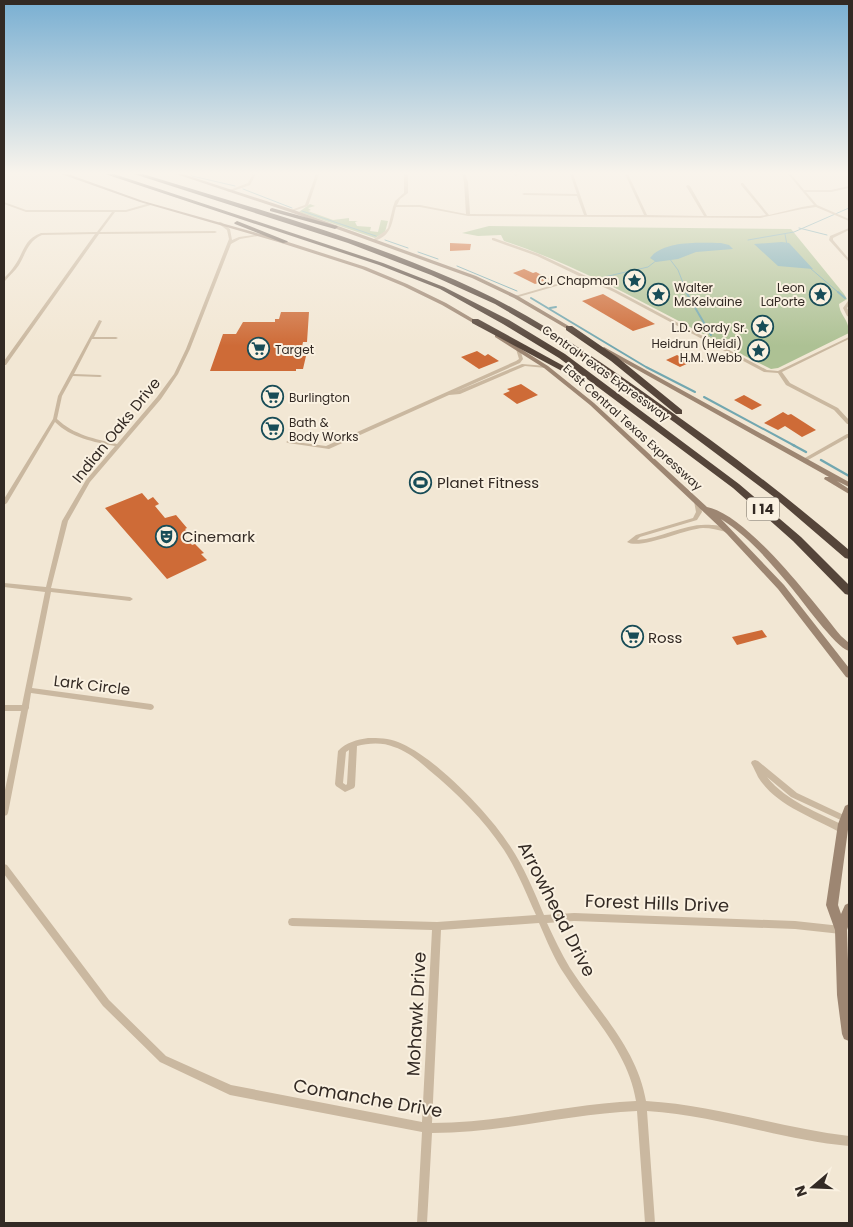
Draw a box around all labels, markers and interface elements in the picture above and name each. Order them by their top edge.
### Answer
place icon: CJ Chapman [622,268,646,292]
place label: CJ Chapman [538,272,618,289]
place label: Walter McKelvaine [674,279,742,310]
place label: Leon LaPorte [761,279,805,310]
place icon: Walter McKelvaine [646,282,670,306]
place icon: Leon LaPorte [809,282,833,306]
place icon: L.D. Gordy Sr. [751,315,775,339]
place label: L.D. Gordy Sr. [671,319,747,336]
street label: Central Texas Expressway [539,321,673,425]
place label: Heidrun (Heidi) H.M. Webb [651,335,742,366]
supermarket icon: Target [247,337,271,361]
place icon: Heidrun (Heidi) H.M. Webb [746,338,770,362]
place label: Target [275,341,314,358]
street label: East Central Texas Expressway [560,360,707,494]
street label: Indian Oaks Drive [67,373,165,487]
supermarket icon: Burlington [261,385,285,409]
place label: Burlington [289,389,350,406]
place label: Bath & Body Works [289,414,358,445]
supermarket icon: Bath & Body Works [261,417,285,441]
sports icon: Planet Fitness [409,470,433,494]
place label: Planet Fitness [437,472,539,493]
road number: I 14 [747,498,779,520]
theatre icon: Cinemark [154,524,178,548]
place label: Cinemark [182,526,255,547]
supermarket icon: Ross [620,625,644,649]
place label: Ross [648,627,683,648]
street label: Lark Circle [53,670,131,700]
street label: Arrowhead Drive [512,837,602,981]
street label: Forest Hills Drive [584,888,730,918]
street label: Mohawk Drive [400,951,432,1077]
street label: Comanche Drive [291,1073,445,1123]
north arrow [788,1162,838,1212]
text: N [790,1183,812,1199]

